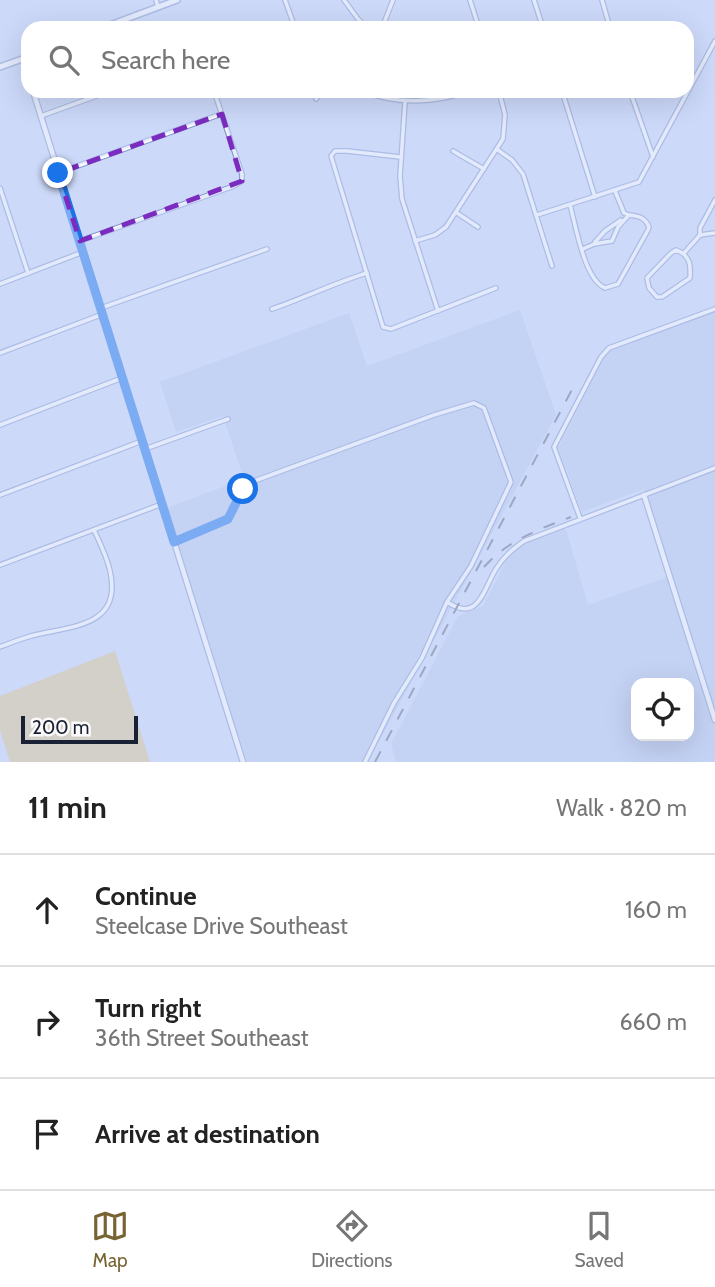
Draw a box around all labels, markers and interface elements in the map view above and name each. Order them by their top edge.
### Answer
search box [21,21,694,98]
icon: search [45,41,83,79]
text: Search here [101,44,230,76]
route end [42,157,73,188]
route start [227,473,258,504]
map controls [631,678,694,741]
button: locate [631,678,694,741]
scale bar [21,713,138,745]
text: 200 m [32,716,89,739]
text: 11 min [28,789,107,826]
text: Walk · 820 m [556,794,687,822]
text: Continue [95,880,197,912]
icon: ahead [28,891,66,929]
text: 160 m [625,896,687,924]
text: Steelcase Drive Southeast [95,912,348,940]
text: Turn right [95,992,201,1024]
icon: right [28,1003,66,1041]
text: 660 m [619,1008,687,1036]
text: 36th Street Southeast [95,1024,309,1052]
icon: arrive [28,1115,66,1153]
text: Arrive at destination [95,1118,320,1150]
tab: Map [91,1207,129,1272]
tab: Directions [311,1207,392,1272]
tab: Saved [575,1207,624,1272]

